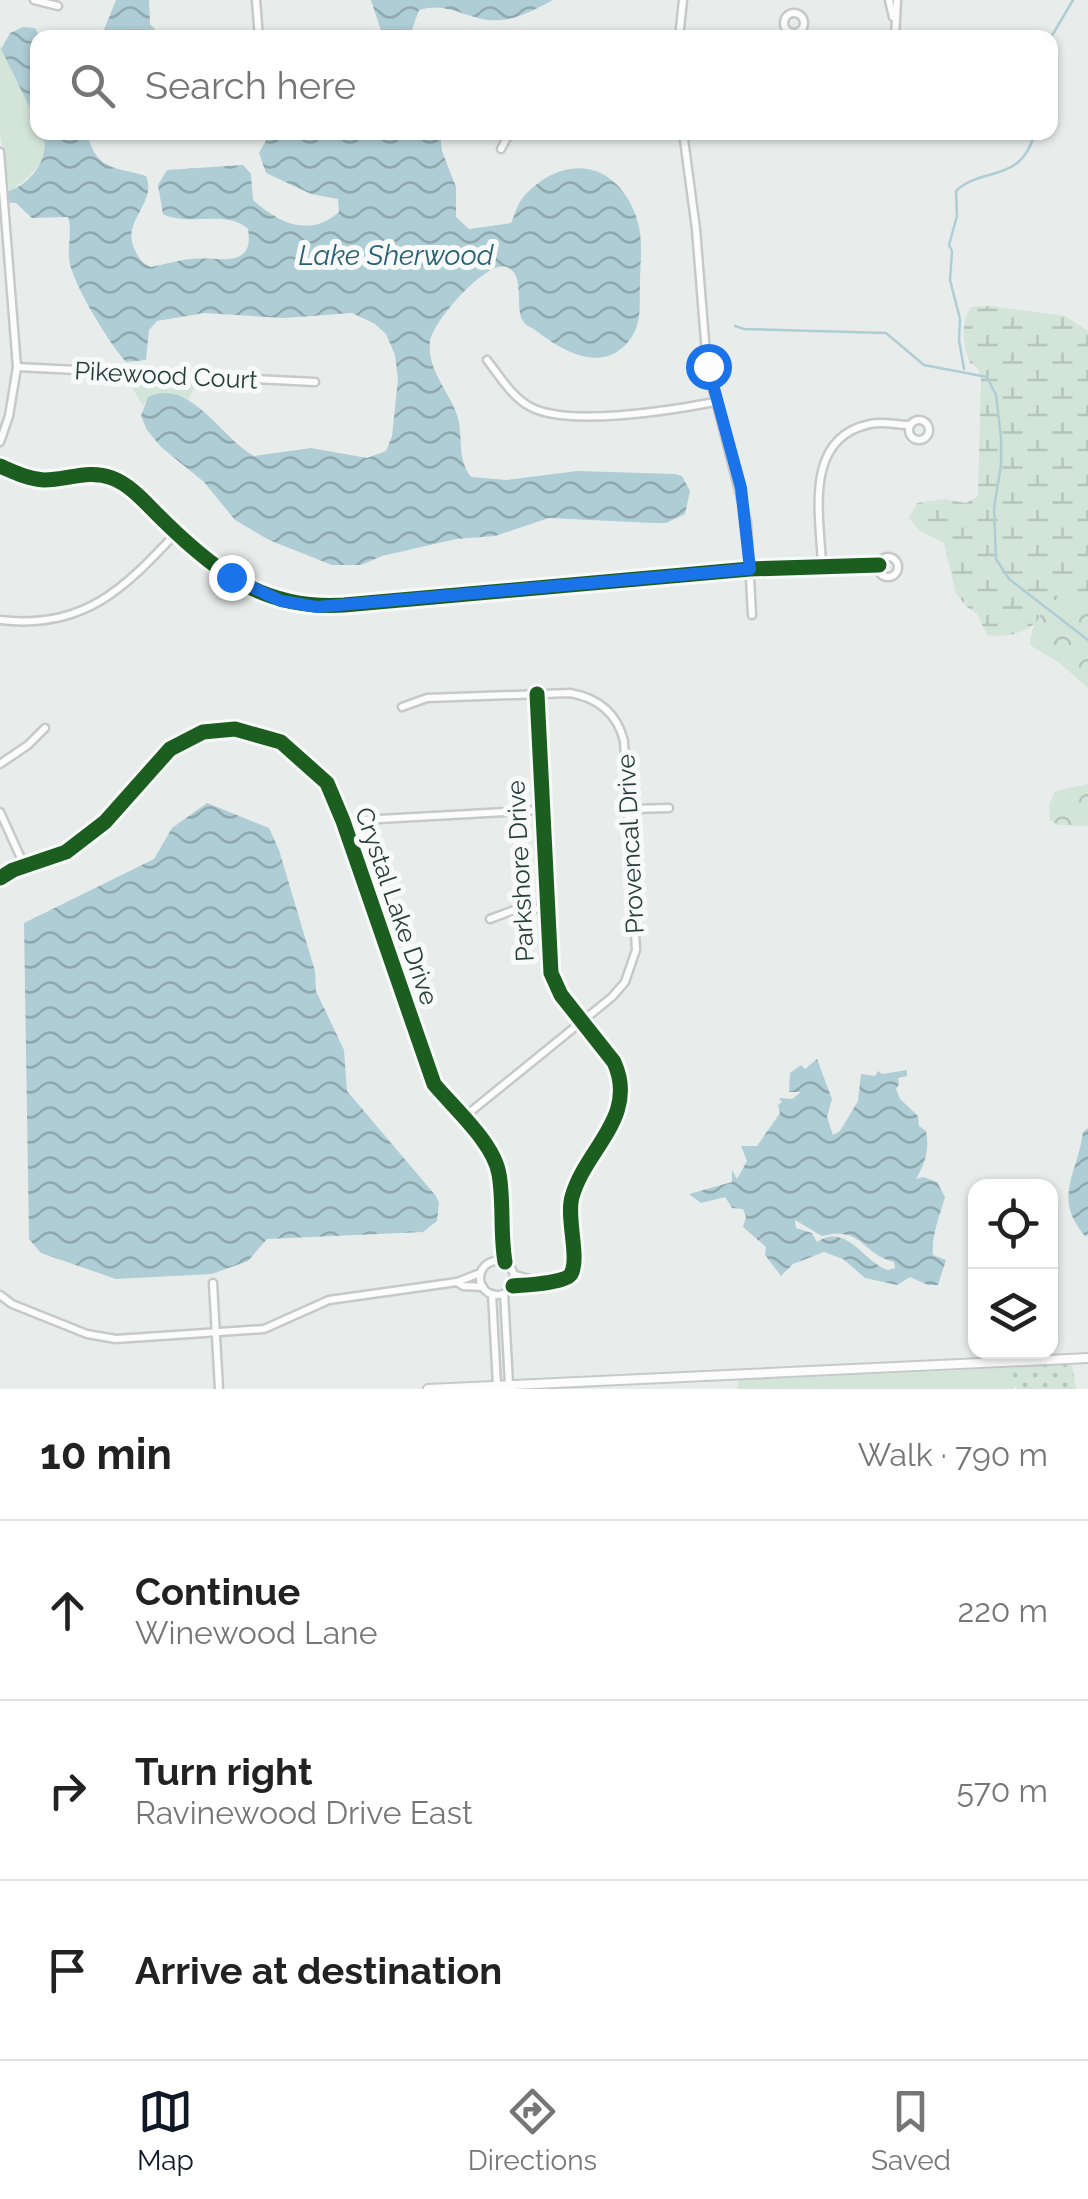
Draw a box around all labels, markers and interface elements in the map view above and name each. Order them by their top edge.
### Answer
search box [30,30,1058,140]
icon: search [65,58,120,113]
text: Search here [145,63,356,108]
water label: Lake Sherwood [299,239,495,272]
route start [686,344,732,390]
street label: Pikewood Court [74,355,259,395]
route end [209,555,255,601]
street label: Provencal Drive [610,753,650,935]
street label: Parkshore Drive [500,780,540,962]
street label: Crystal Lake Drive [349,803,445,1009]
map controls [968,1179,1058,1359]
button: locate [968,1179,1058,1269]
button: layers [968,1269,1058,1359]
text: 10 min [40,1430,172,1479]
text: Walk · 790 m [858,1436,1048,1473]
text: Continue [135,1569,300,1614]
icon: ahead [40,1583,95,1638]
text: 220 m [958,1592,1048,1629]
text: Winewood Lane [135,1614,378,1651]
text: Turn right [135,1749,312,1794]
icon: right [40,1763,95,1818]
text: 570 m [957,1772,1048,1809]
text: Ravinewood Drive East [135,1794,473,1831]
icon: arrive [40,1943,95,1998]
text: Arrive at destination [135,1948,502,1993]
tab: Map [137,2084,194,2177]
tab: Directions [468,2084,597,2177]
tab: Saved [871,2084,951,2177]

